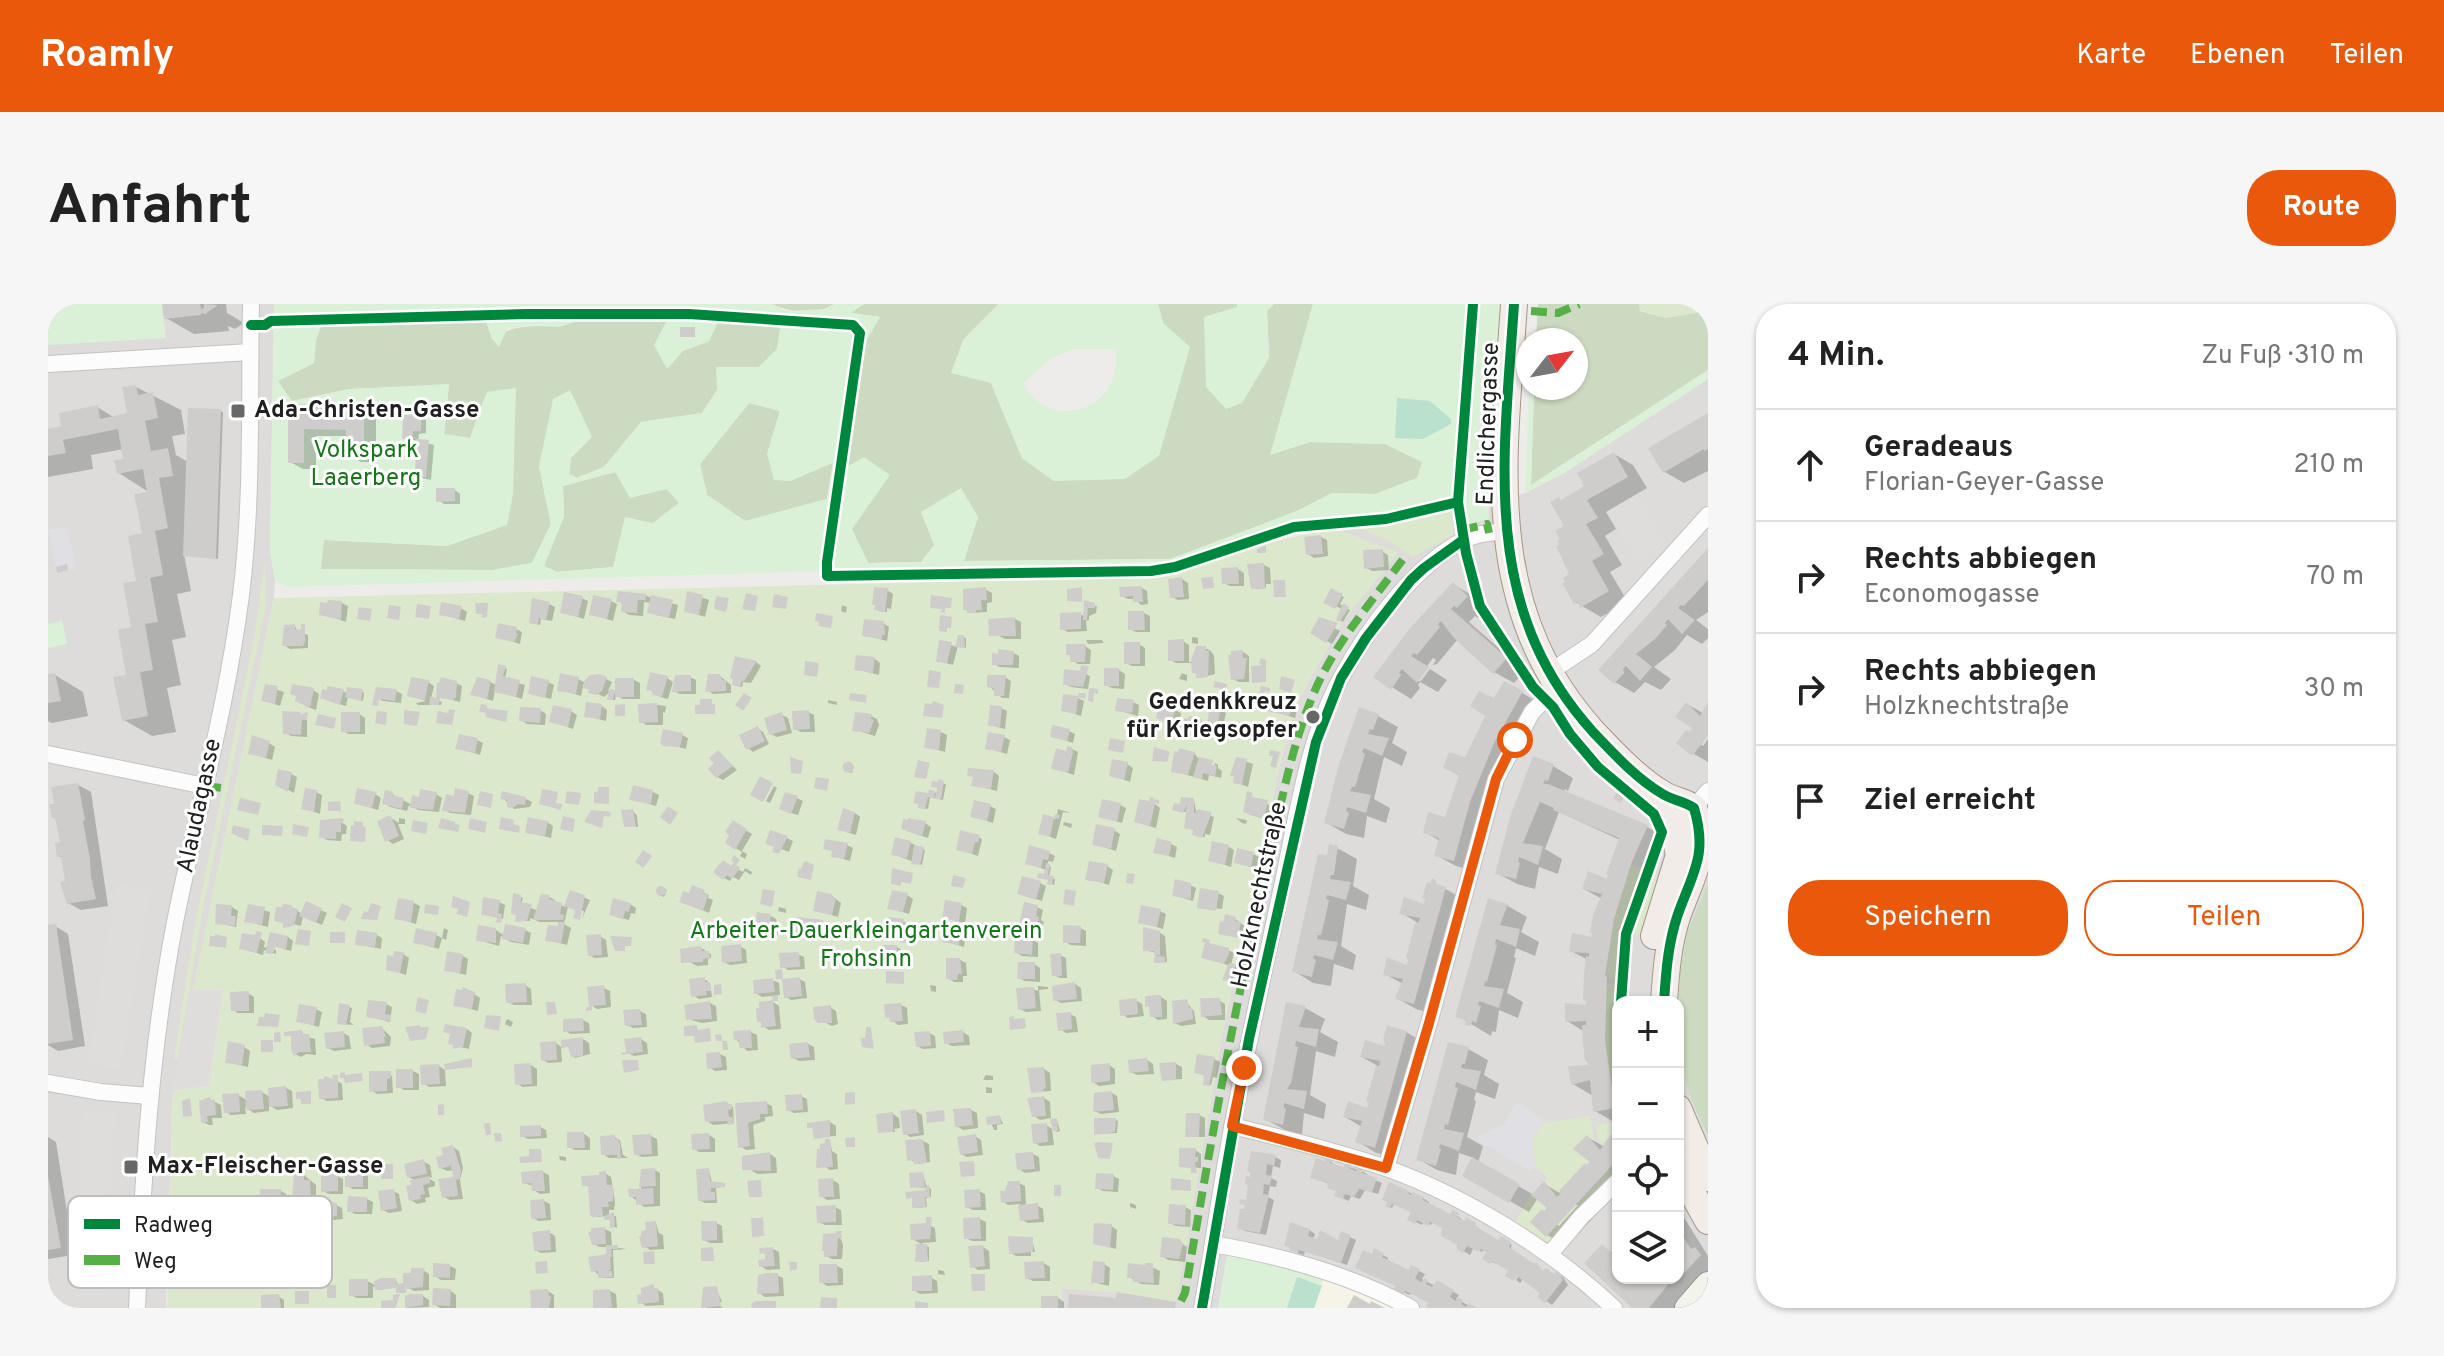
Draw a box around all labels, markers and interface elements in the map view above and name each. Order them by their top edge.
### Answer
text: Roamly [40,32,174,81]
text: Karte [2076,38,2146,74]
text: Ebenen [2190,38,2286,74]
text: Teilen [2330,38,2404,74]
button: Route [2247,170,2396,246]
text: Anfahrt [48,173,252,243]
north arrow [1516,328,1588,400]
text: 4 Min. [1788,335,1884,378]
text: Zu Fuß · 310 m [2201,340,2364,373]
street label: Endlichergasse [1471,342,1507,506]
place label: Ada-Christen-Gasse [254,396,479,426]
marker: Ada-Christen-Gasse [229,402,247,420]
text: Geradeaus [1864,430,2013,467]
park label: Volkspark Laaerberg [311,436,421,494]
icon: ahead [1788,443,1832,487]
text: 210 m [2294,449,2364,482]
text: Florian-Geyer-Gasse [1864,467,2104,500]
text: Rechts abbiegen [1864,542,2097,579]
icon: right [1788,555,1832,599]
text: 70 m [2306,561,2364,594]
text: Economogasse [1864,579,2040,612]
text: Rechts abbiegen [1864,654,2097,691]
icon: right [1788,667,1832,711]
text: 30 m [2304,673,2364,706]
place label: Gedenkkreuz für Kriegsopfer [1127,688,1297,746]
text: Holzknechtstraße [1864,691,2069,724]
marker: Gedenkkreuz für Kriegsopfer [1304,708,1322,726]
route start [1497,722,1533,758]
street label: Alaudagasse [171,736,229,876]
icon: arrive [1788,779,1832,823]
text: Ziel erreicht [1864,783,2036,820]
street label: Holzknechtstraße [1226,799,1294,991]
button: Speichern [1788,880,2068,956]
button: Teilen [2084,880,2364,956]
park label: Arbeiter-Dauerkleingartenverein Frohsinn [689,917,1043,975]
map controls [1612,996,1684,1284]
button: + [1612,996,1684,1068]
route end [1226,1050,1262,1086]
button: − [1612,1068,1684,1140]
button: locate [1612,1140,1684,1212]
place label: Max-Fleischer-Gasse [147,1152,383,1182]
marker: Max-Fleischer-Gasse [122,1158,140,1176]
legend [68,1196,332,1288]
button: layers [1612,1212,1684,1284]
text: Radweg [134,1213,213,1240]
text: Weg [134,1249,177,1276]

